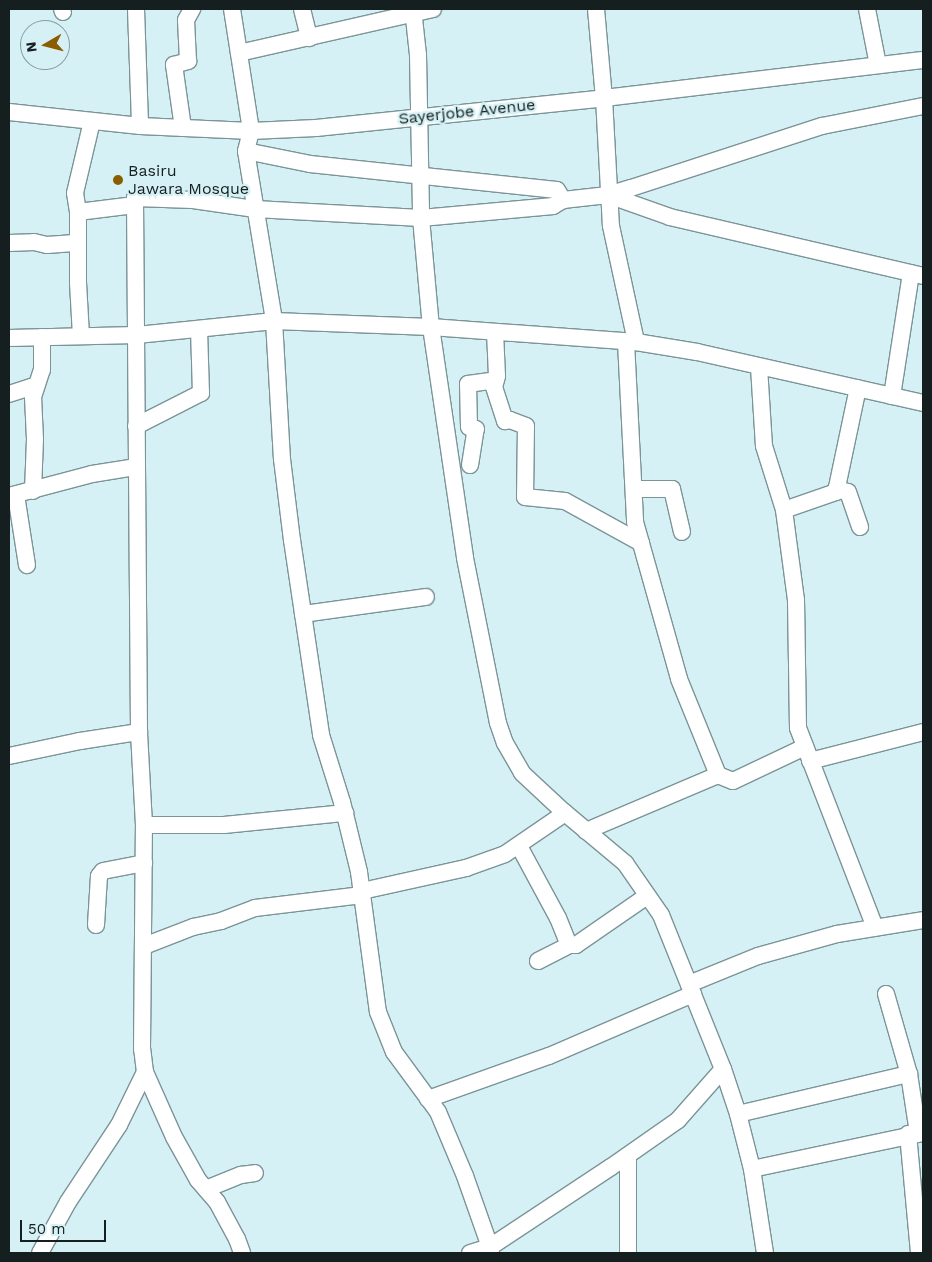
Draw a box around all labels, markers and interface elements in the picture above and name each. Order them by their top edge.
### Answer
north arrow [20,20,70,70]
text: N [22,41,40,53]
street label: Sayerjobe Avenue [397,95,537,129]
place label: Basiru Jawara Mosque [128,161,249,199]
marker: Basiru Jawara Mosque [112,174,124,186]
scale bar [22,1210,109,1242]
text: 50 m [28,1220,65,1238]

